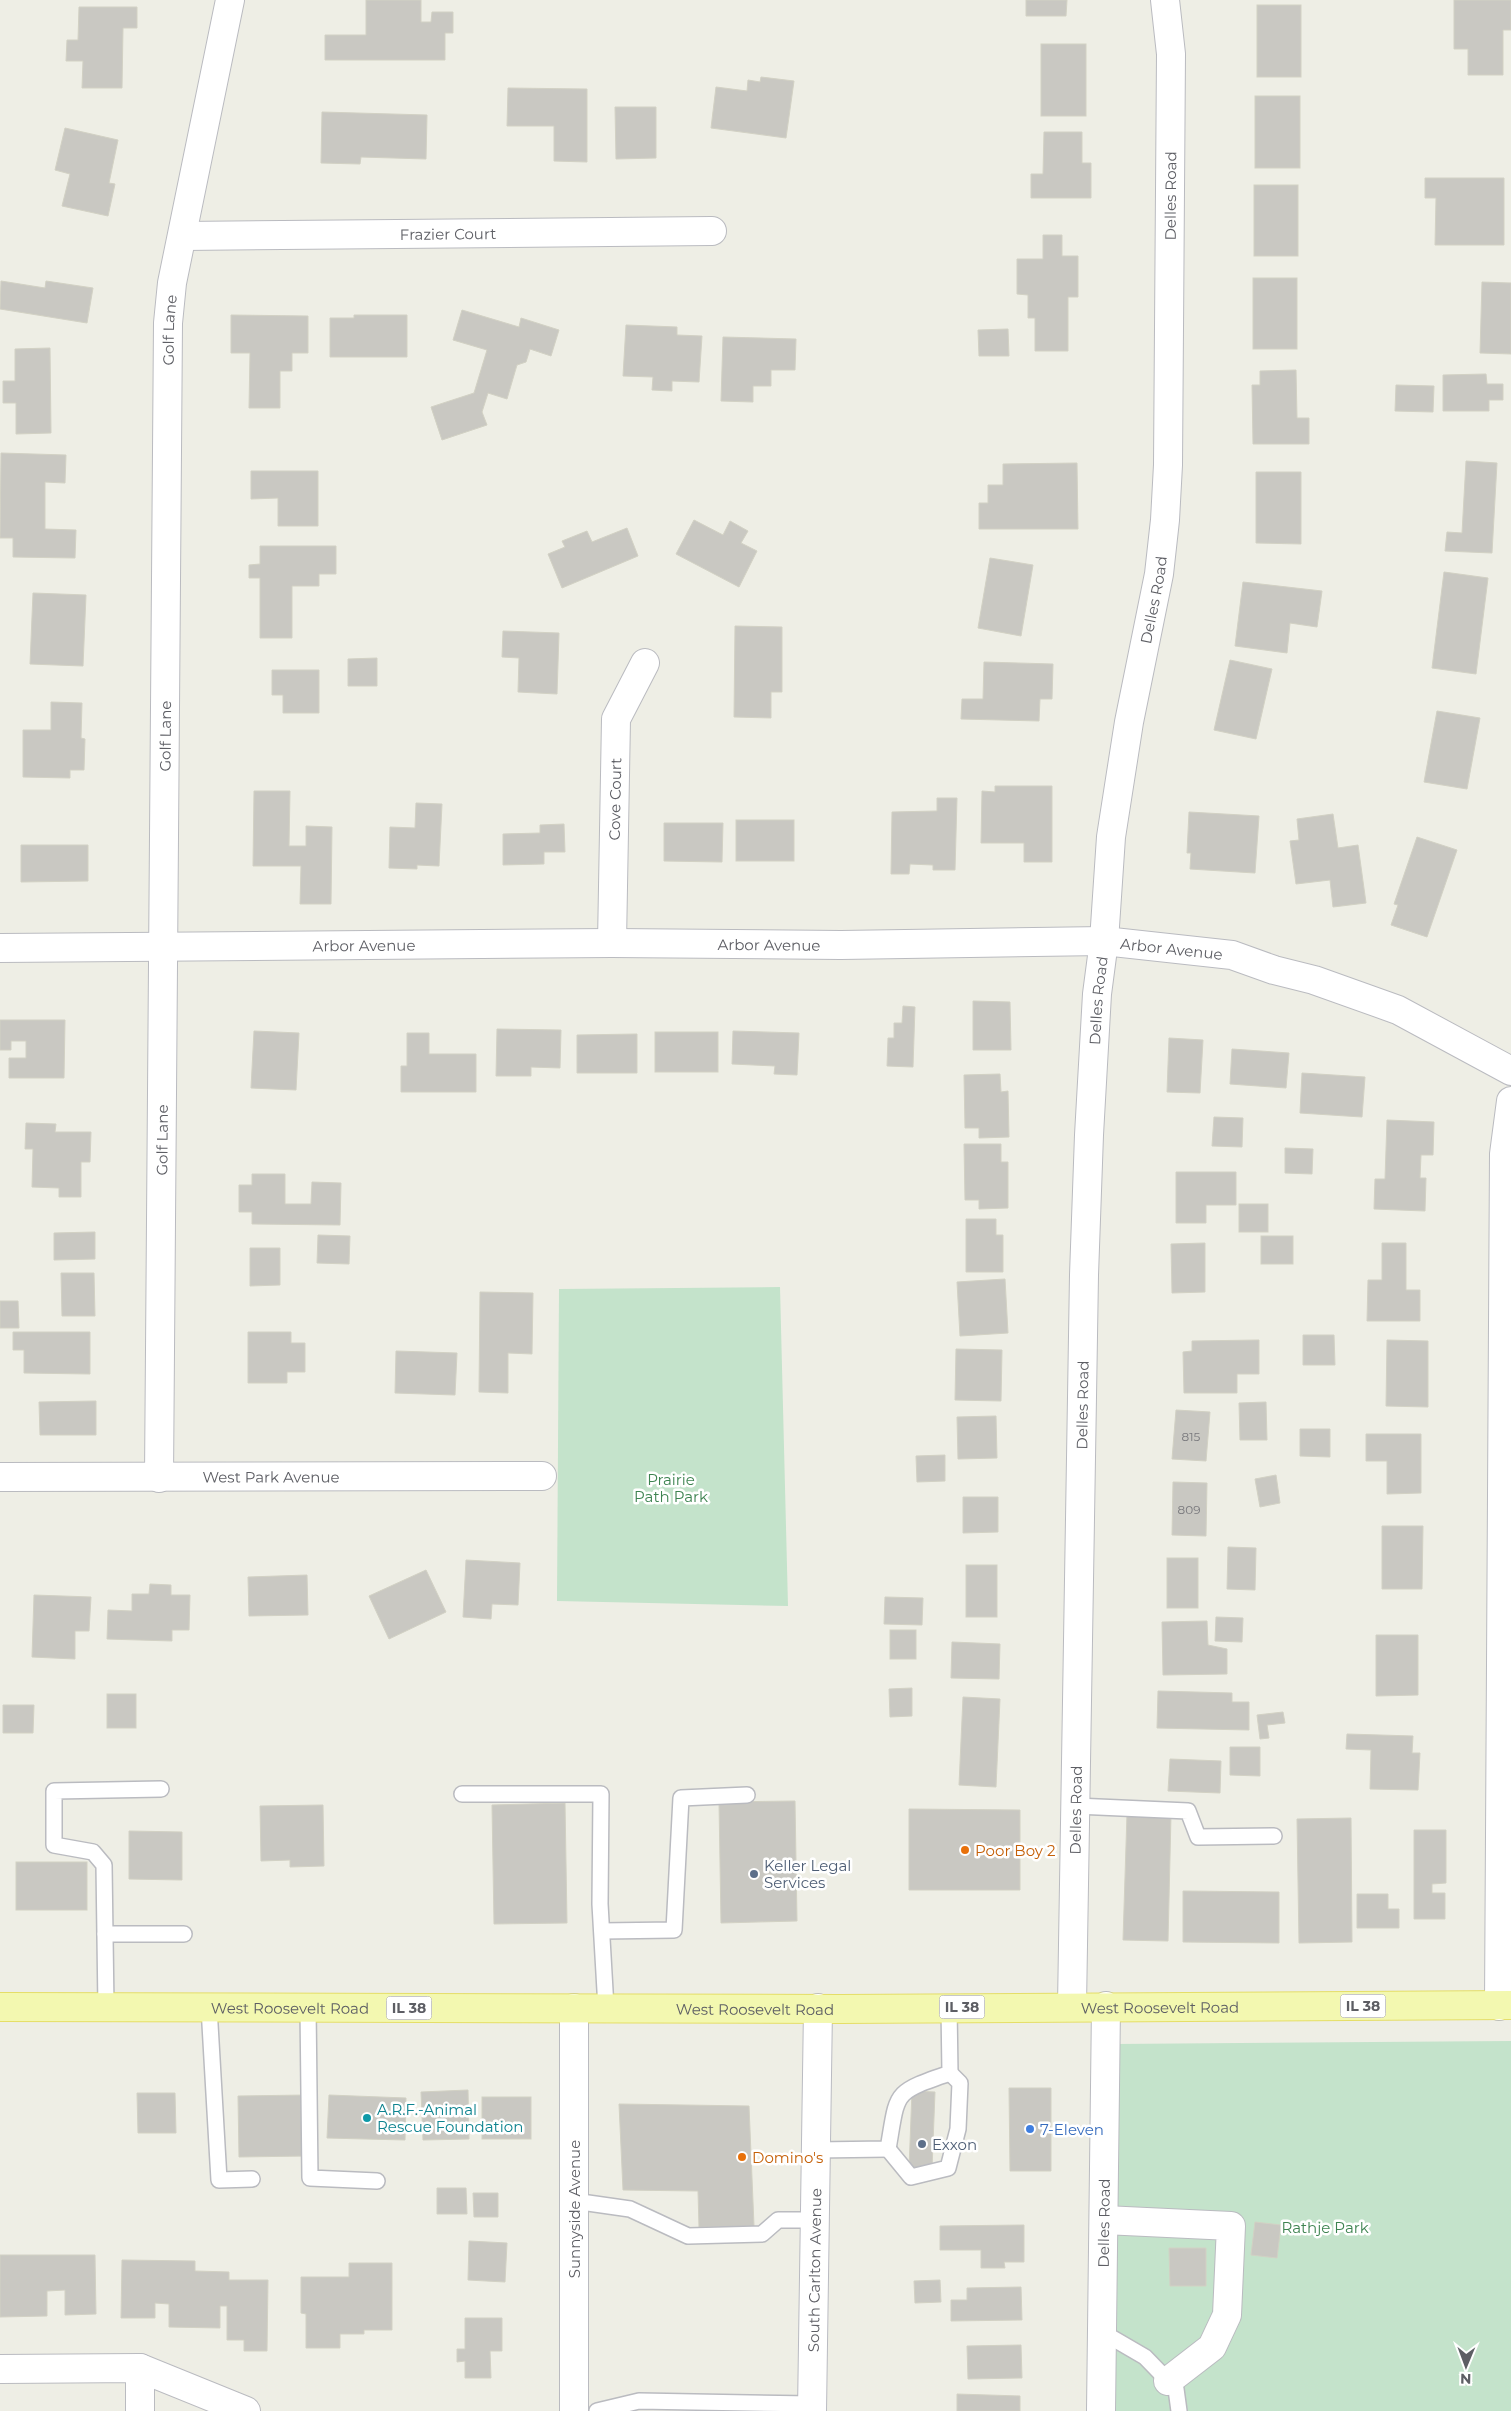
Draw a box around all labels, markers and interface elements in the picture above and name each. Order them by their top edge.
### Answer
street label: Delles Road [1160,151,1180,241]
street label: Frazier Court [400,224,496,243]
street label: Golf Lane [158,294,180,366]
street label: Delles Road [1136,555,1170,646]
street label: Golf Lane [155,700,175,772]
street label: Cove Court [604,758,625,840]
street label: Arbor Avenue [1119,933,1224,963]
street label: Arbor Avenue [717,934,820,954]
street label: Arbor Avenue [312,935,415,955]
street label: Delles Road [1085,955,1111,1045]
street label: Golf Lane [152,1104,171,1176]
street label: Delles Road [1072,1360,1092,1450]
house number: 815 [1182,1429,1201,1444]
street label: West Park Avenue [202,1467,340,1486]
park label: Prairie Path Park [634,1470,708,1506]
house number: 809 [1178,1502,1200,1517]
street label: Delles Road [1065,1765,1085,1855]
place label: Poor Boy 2 [975,1841,1055,1860]
marker: Poor Boy 2 [959,1844,971,1856]
place label: Keller Legal Services [764,1856,851,1892]
marker: Keller Legal Services [748,1868,760,1880]
road number: IL 38 [1340,1994,1386,2018]
road number: IL 38 [940,1995,984,2018]
road number: IL 38 [386,1996,432,2020]
street label: West Roosevelt Road [1081,1997,1239,2017]
street label: West Roosevelt Road [211,1998,369,2017]
street label: West Roosevelt Road [676,1999,834,2018]
place label: A.R.F.-Animal Rescue Foundation [377,2100,523,2136]
marker: A.R.F.-Animal Rescue Foundation [361,2112,373,2124]
place label: 7-Eleven [1040,2120,1104,2139]
marker: 7-Eleven [1024,2123,1036,2135]
place label: Exxon [932,2135,977,2154]
marker: Exxon [916,2138,928,2150]
street label: Sunnyside Avenue [565,2140,584,2278]
place label: Domino's [752,2148,823,2167]
marker: Domino's [736,2151,748,2163]
street label: Delles Road [1093,2178,1113,2268]
street label: South Carlton Avenue [803,2188,825,2352]
park label: Rathje Park [1281,2218,1369,2237]
north arrow [1441,2341,1491,2391]
text: N [1460,2370,1472,2388]

